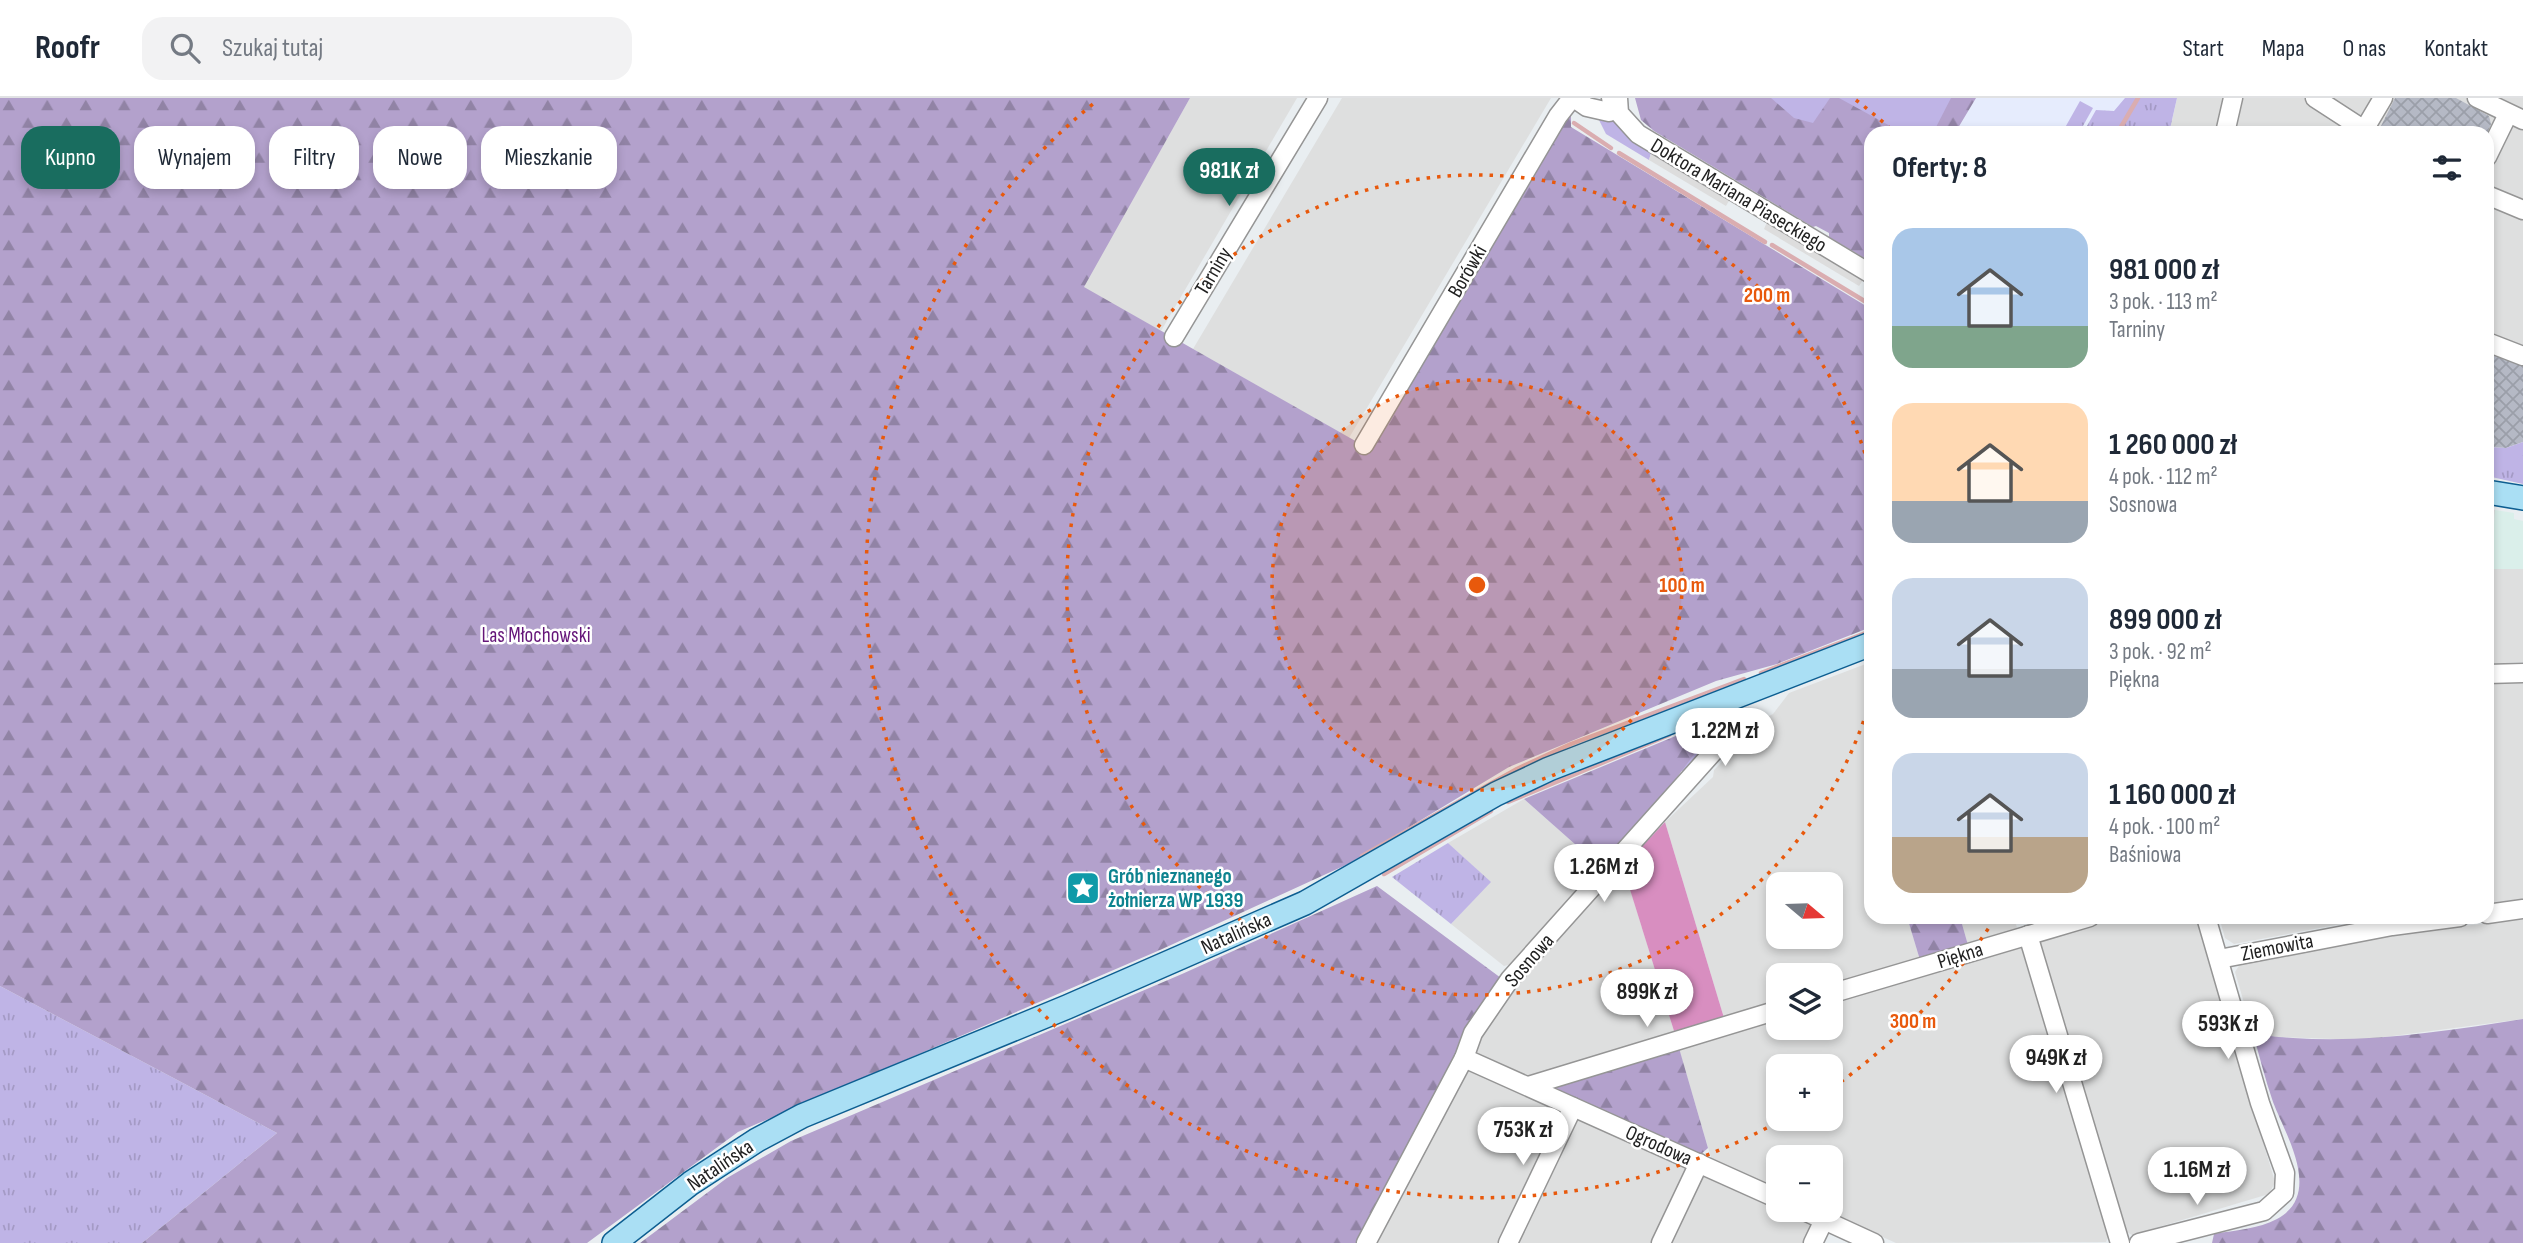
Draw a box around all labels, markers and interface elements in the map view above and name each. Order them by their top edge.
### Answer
search box [142,17,632,80]
text: Roofr [35,28,100,68]
icon: search [166,29,204,67]
text: Szukaj tutaj [222,33,323,64]
text: Start [2183,34,2224,63]
text: Mapa [2262,34,2304,63]
text: O nas [2342,34,2386,63]
text: Kontakt [2424,34,2488,63]
chip: Kupno [21,126,120,189]
chip: Wynajem [134,126,255,189]
chip: Filtry [269,126,359,189]
chip: Nowe [373,126,467,189]
chip: Mieszkanie [481,126,617,189]
street label: Doktora Mariana Piaseckiego [1646,133,1831,258]
pin: 981K zł [1164,148,1294,208]
icon: filters [2428,149,2466,187]
text: Oferty: 8 [1892,150,1987,186]
text: 981K zł [1199,157,1259,185]
street label: Borówki [1443,241,1492,302]
street label: Tarniny [1190,243,1237,300]
text: 981 000 zł [2109,252,2219,288]
icon: home [1948,256,2032,340]
text: 200 m [1744,283,1790,308]
text: 3 pok. · 113 m² [2109,288,2218,316]
text: Tarniny [2109,316,2165,344]
text: 1 260 000 zł [2109,427,2237,463]
icon: home [1948,431,2032,515]
text: 4 pok. · 112 m² [2109,463,2218,491]
text: Sosnowa [2109,491,2177,519]
centre of rings [1465,573,1489,597]
text: 100 m [1659,573,1705,598]
text: 899 000 zł [2109,602,2222,638]
icon: home [1948,606,2032,690]
park label: Las Młochowski [481,623,591,648]
text: 3 pok. · 92 m² [2109,638,2212,666]
text: Piękna [2109,666,2160,694]
pin: 1.22M zł [1653,708,1797,768]
text: 1.22M zł [1691,717,1759,745]
text: 1 160 000 zł [2109,777,2236,813]
icon: home [1948,781,2032,865]
text: 4 pok. · 100 m² [2109,813,2221,841]
text: Baśniowa [2109,841,2181,869]
pin: 1.26M zł [1532,844,1676,904]
text: 1.26M zł [1570,853,1638,881]
place label: Grób nieznanego żołnierza WP 1939 [1108,864,1243,913]
place icon: Grób nieznanego żołnierza WP 1939 [1064,869,1102,907]
north arrow [1766,872,1843,948]
map controls [1766,872,1843,1222]
street label: Natalińska [1197,907,1275,960]
street label: Ziemowita [2239,928,2315,967]
street label: Sosnowa [1499,929,1559,992]
street label: Piękna [1934,937,1986,974]
button: layers [1766,963,1843,1040]
pin: 899K zł [1582,970,1712,1029]
text: 899K zł [1616,978,1678,1006]
pin: 593K zł [2163,1002,2293,1061]
text: 300 m [1890,1009,1936,1034]
text: 593K zł [2198,1010,2258,1038]
pin: 949K zł [1991,1035,2121,1095]
text: 949K zł [2025,1044,2087,1072]
button: + [1766,1054,1843,1131]
pin: 753K zł [1458,1108,1588,1167]
text: 753K zł [1494,1116,1552,1144]
street label: Ogrodowa [1622,1120,1696,1171]
street label: Natalińska [683,1134,758,1196]
button: − [1766,1145,1843,1222]
pin: 1.16M zł [2125,1148,2269,1207]
text: 1.16M zł [2164,1156,2230,1184]

